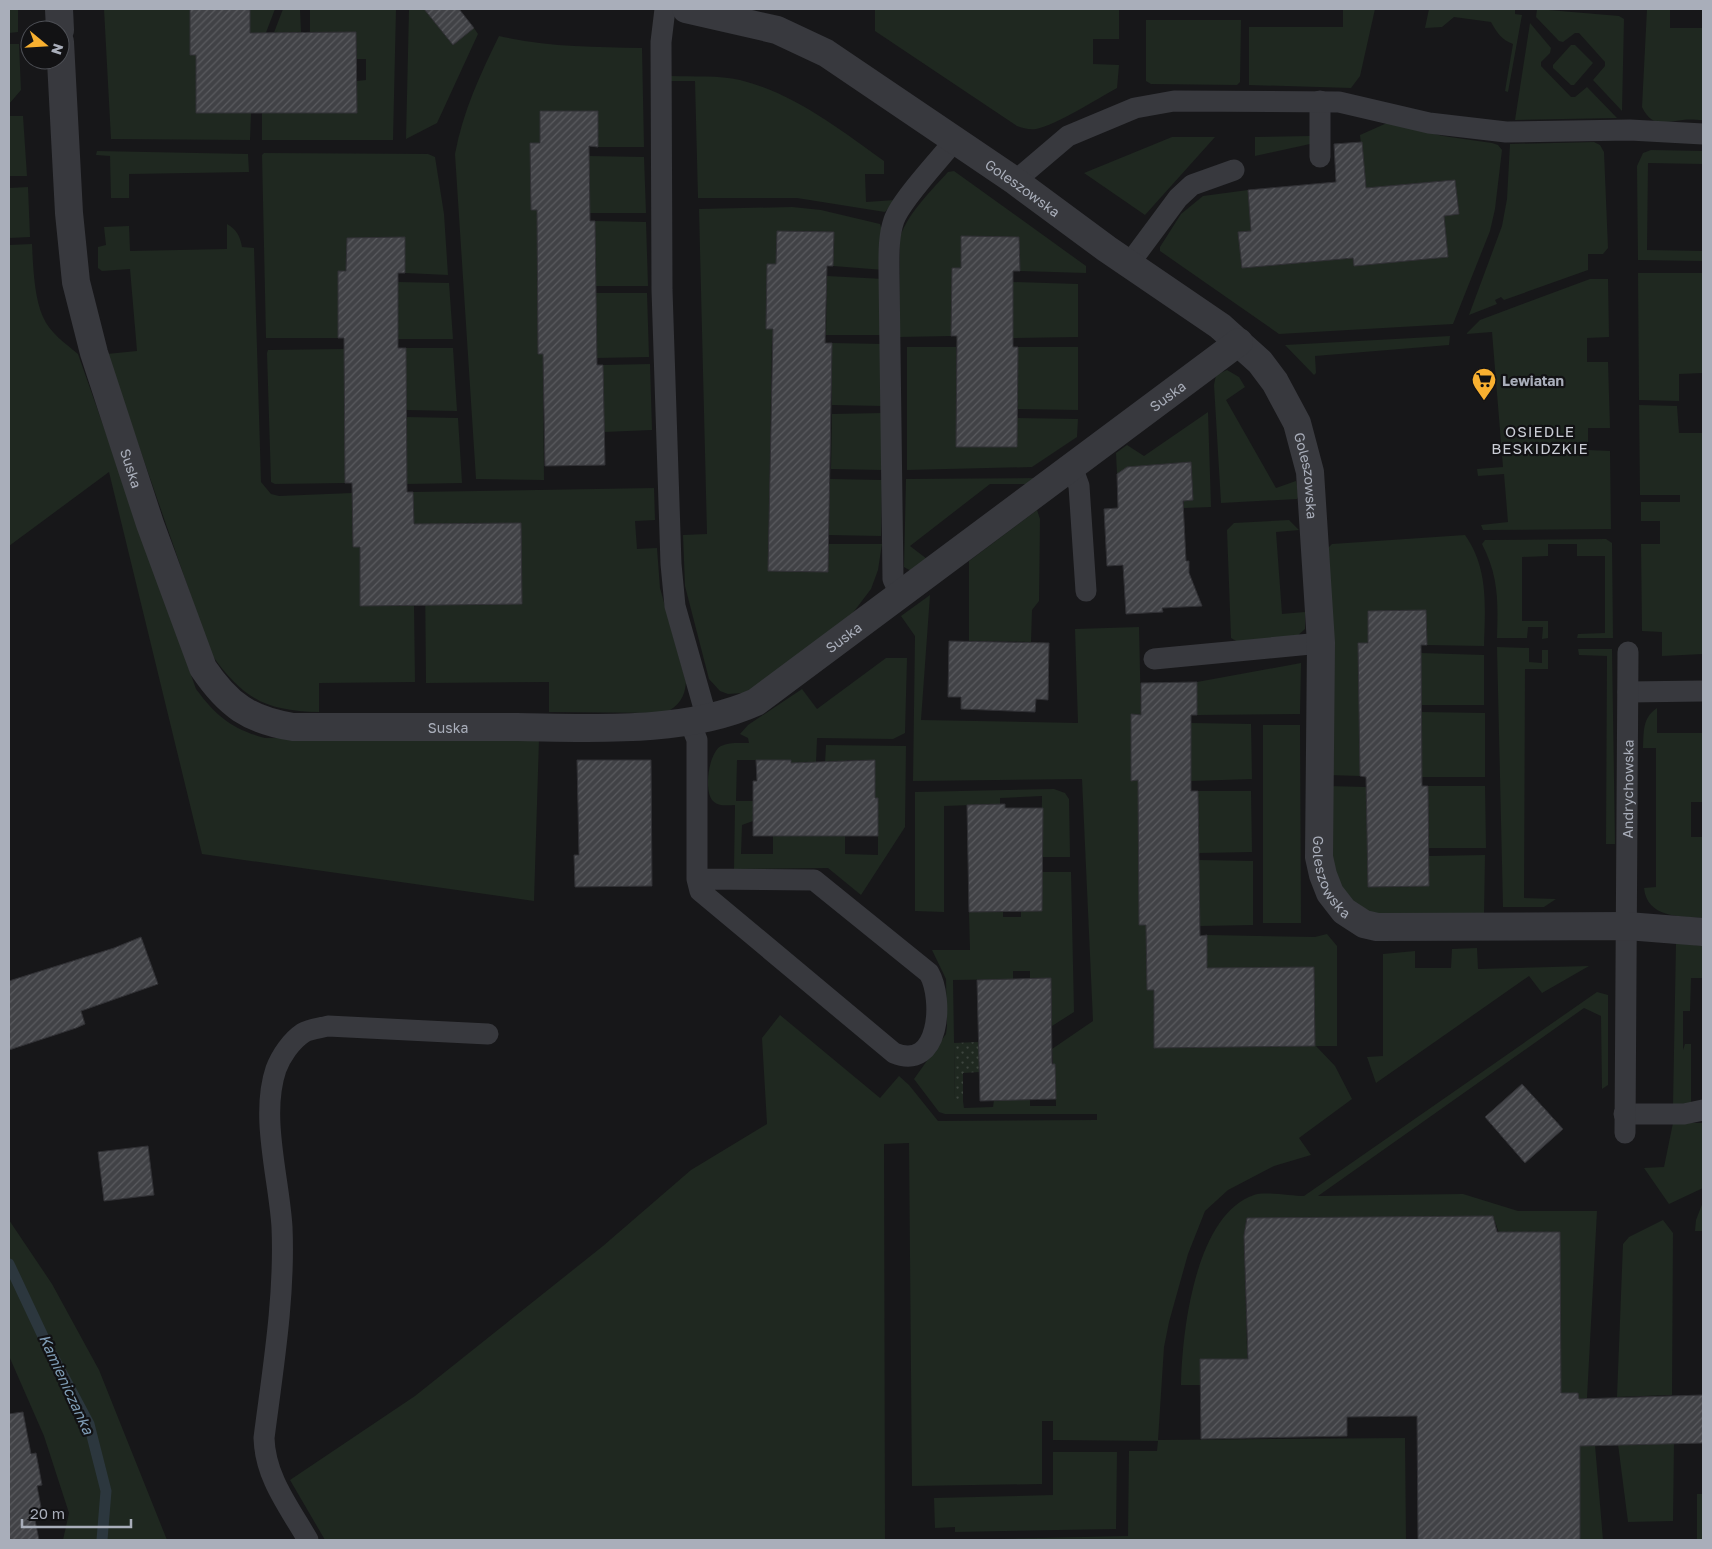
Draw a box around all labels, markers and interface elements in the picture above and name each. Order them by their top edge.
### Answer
north arrow [20,20,70,70]
text: N [48,41,68,57]
street label: Goleszowska [982,155,1064,220]
supermarket icon: Lewiatan [1471,367,1497,401]
place label: Lewiatan [1502,372,1564,389]
street label: Suska [1146,377,1189,414]
district label: OSIEDLE BESKIDZKIE [1491,422,1589,457]
street label: Goleszowska [1291,430,1322,520]
street label: Suska [117,446,146,490]
street label: Suska [822,618,865,656]
street label: Suska [428,719,468,736]
street label: Andrychowska [1618,739,1636,839]
street label: Goleszowska [1310,836,1354,921]
water label: Kamieniczanka [36,1331,98,1437]
scale bar [22,1496,131,1528]
text: 20 m [30,1504,65,1522]

